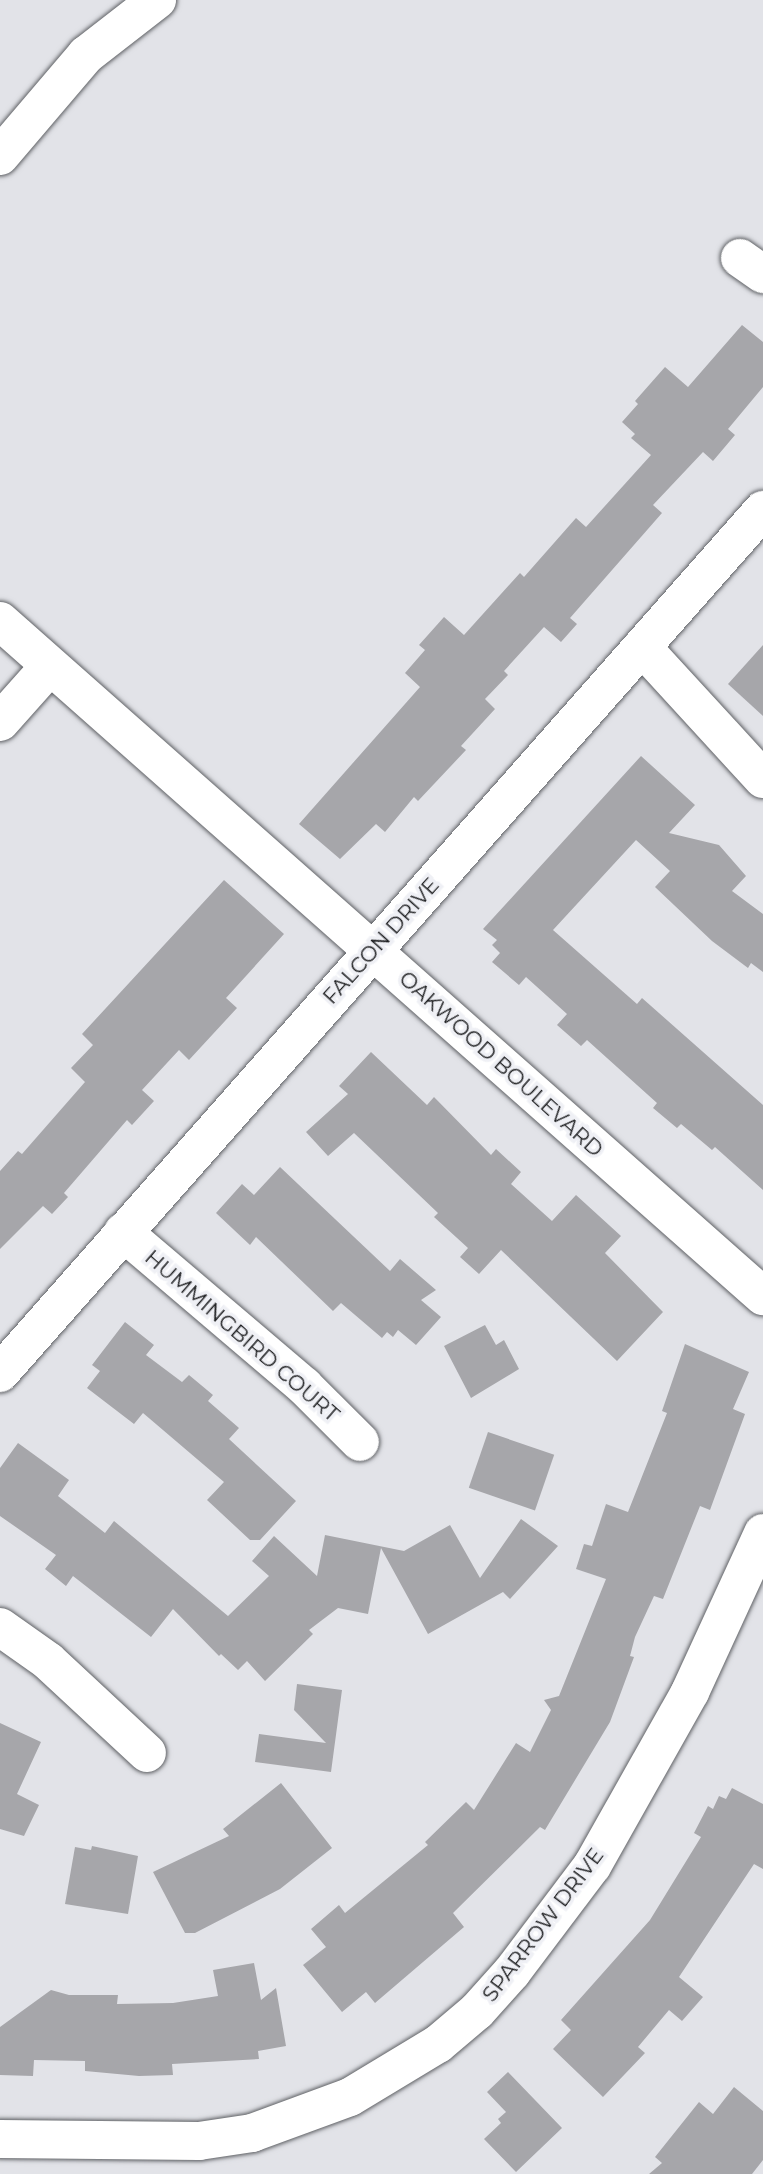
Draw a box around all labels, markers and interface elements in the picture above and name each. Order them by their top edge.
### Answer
street label: FALCON DRIVE [318,873,444,1009]
street label: OAKWOOD BOULEVARD [394,966,608,1162]
street label: HUMMINGBIRD COURT [140,1245,344,1427]
street label: SPARROW DRIVE [477,1843,609,2007]

